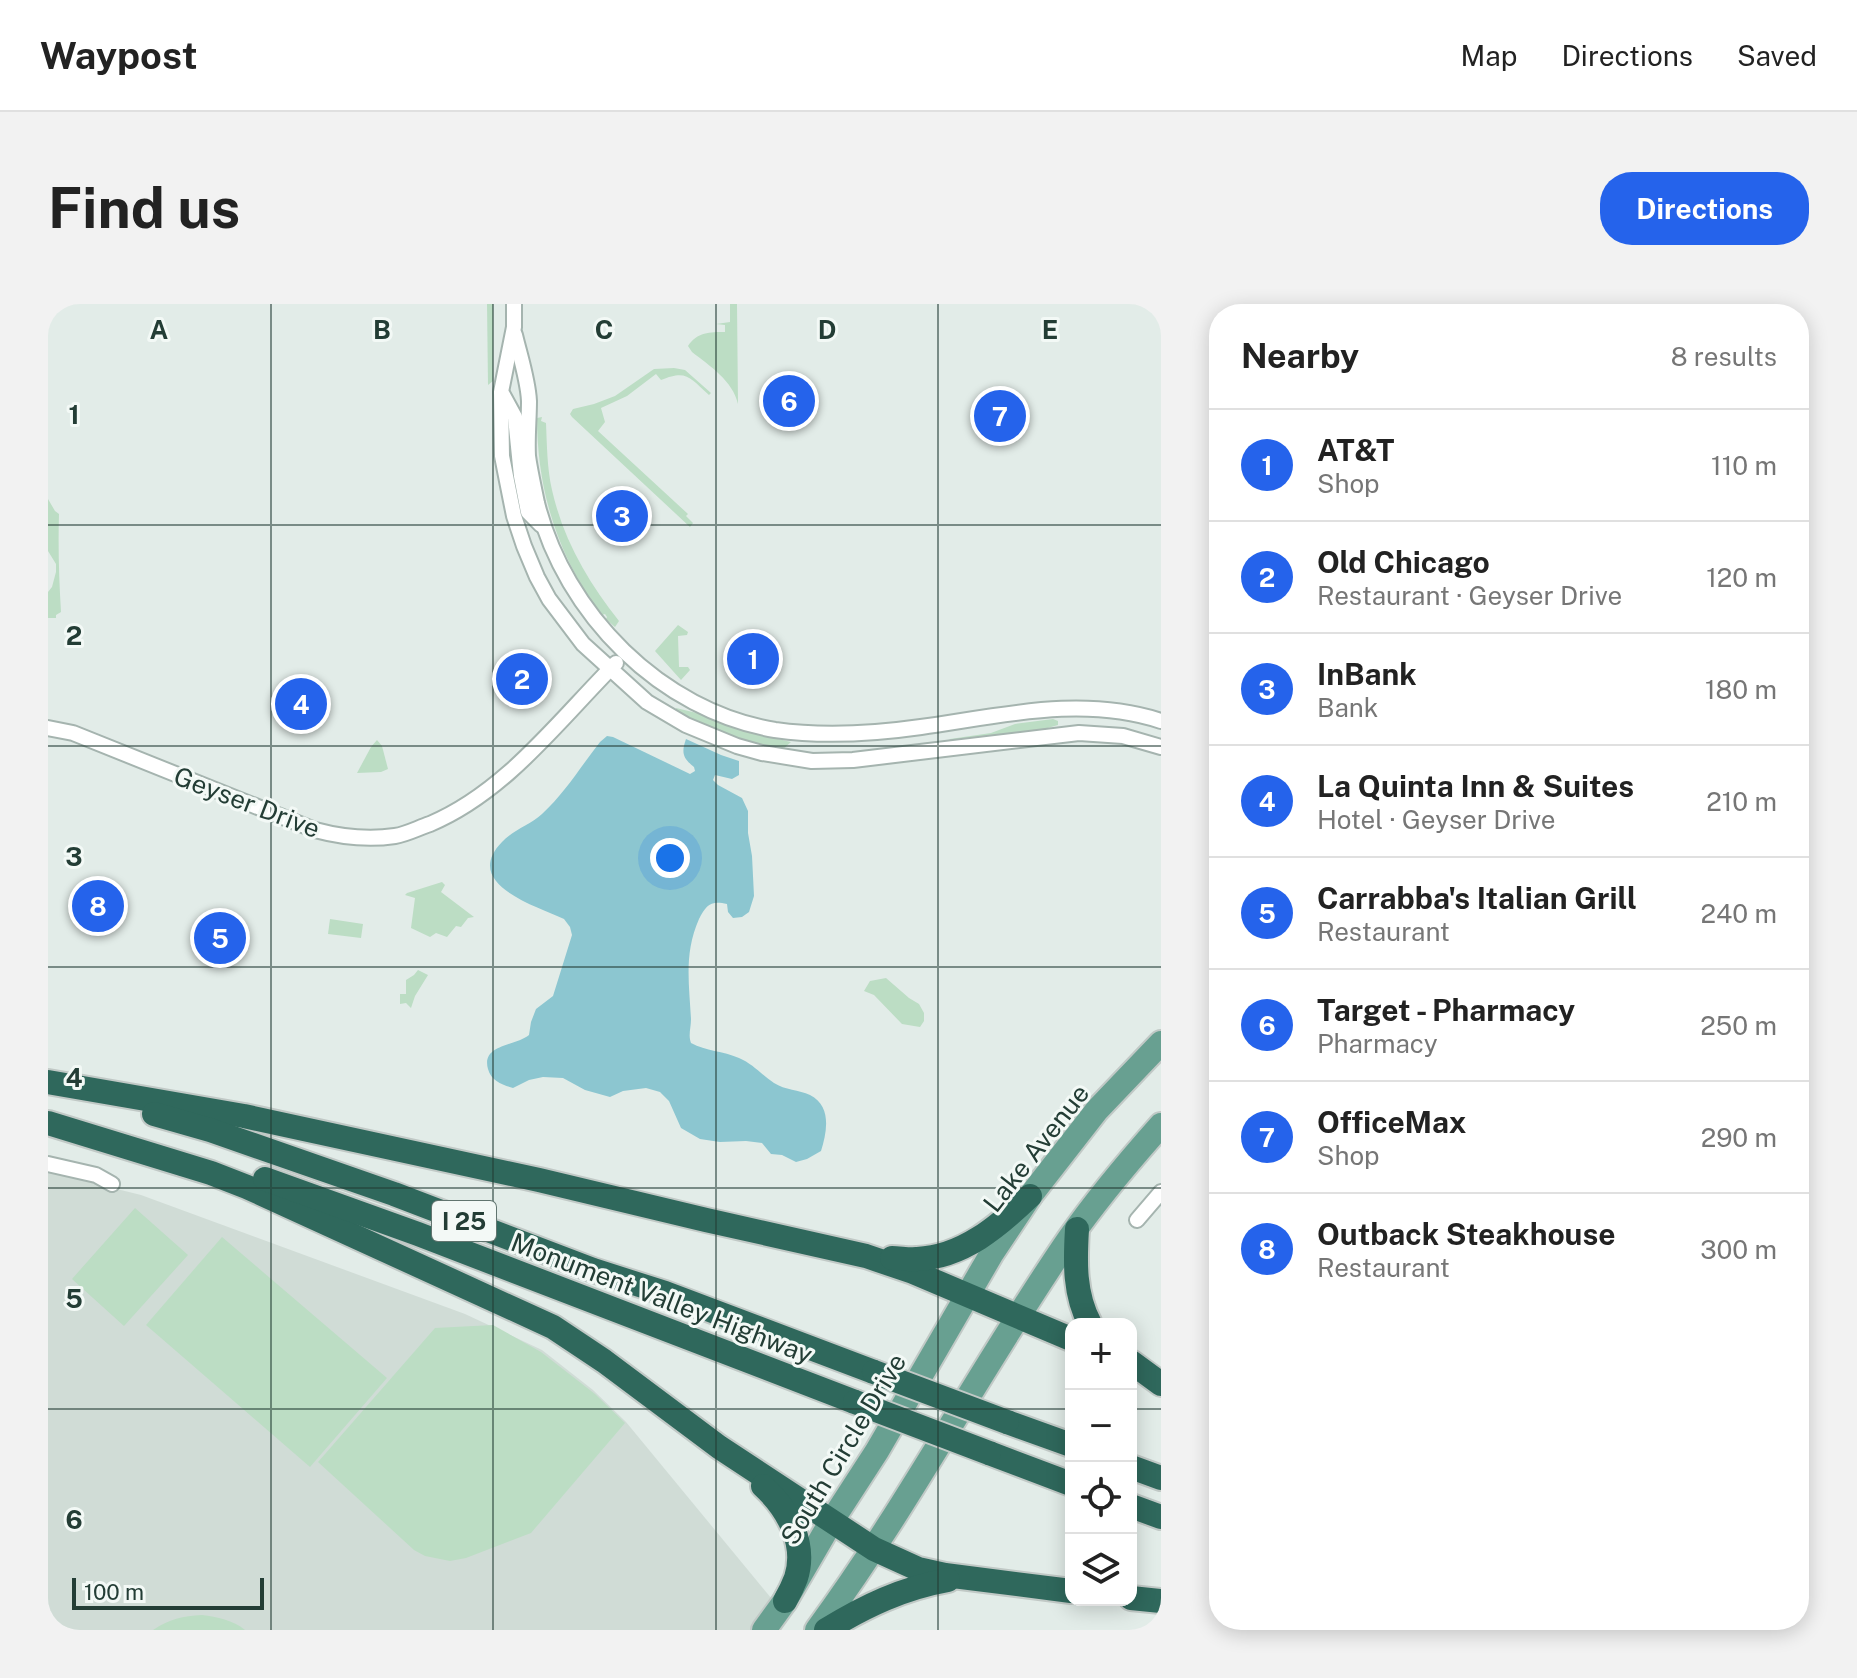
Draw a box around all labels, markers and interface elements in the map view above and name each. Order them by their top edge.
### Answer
text: Waypost [40,33,198,78]
text: Map [1461,39,1517,72]
text: Directions [1561,39,1693,72]
text: Saved [1737,39,1817,72]
button: Directions [1600,172,1809,245]
text: Find us [48,175,240,241]
text: A [150,314,169,345]
text: B [373,314,391,345]
text: C [595,314,613,345]
text: D [818,314,836,345]
text: E [1042,314,1058,345]
text: Nearby [1241,336,1359,376]
text: 8 results [1671,341,1777,372]
pin: 6 [763,371,815,431]
pin: 7 [974,386,1026,446]
text: 1 [68,399,80,430]
text: AT&T [1317,432,1394,468]
text: 1 [1261,450,1273,481]
text: 110 m [1711,450,1777,481]
text: Shop [1317,468,1380,499]
pin: 3 [596,486,648,546]
text: Old Chicago [1317,544,1490,580]
text: 2 [1259,562,1275,593]
text: 120 m [1706,562,1777,593]
text: Restaurant · Geyser Drive [1317,580,1622,611]
text: 2 [66,620,82,651]
pin: 1 [727,629,779,689]
pin: 2 [496,649,548,709]
text: InBank [1317,656,1417,692]
pin: 4 [275,674,327,734]
text: 3 [1258,674,1276,705]
text: 180 m [1705,674,1777,705]
text: Bank [1317,692,1378,723]
street label: Geyser Drive [170,760,324,844]
text: La Quinta Inn & Suites [1317,768,1634,804]
text: 4 [1258,786,1276,817]
text: 210 m [1706,786,1777,817]
text: Hotel · Geyser Drive [1317,804,1555,835]
your location [650,838,690,878]
text: 3 [65,841,83,872]
pin: 8 [72,876,124,936]
text: Carrabba's Italian Grill [1317,880,1637,916]
text: 5 [1258,898,1276,929]
text: 240 m [1700,898,1777,929]
pin: 5 [194,908,246,968]
text: Restaurant [1317,916,1450,947]
text: Target - Pharmacy [1317,992,1575,1028]
text: 6 [1258,1010,1276,1041]
text: 250 m [1700,1010,1777,1041]
text: Pharmacy [1317,1028,1438,1059]
text: 4 [65,1062,83,1093]
street label: Lake Avenue [977,1078,1095,1218]
text: OfficeMax [1317,1104,1466,1140]
text: 7 [1259,1122,1275,1153]
text: 290 m [1701,1122,1777,1153]
text: Shop [1317,1140,1380,1171]
road number: I 25 [432,1201,496,1241]
text: Outback Steakhouse [1317,1216,1616,1252]
street label: Monument Valley Highway [507,1226,817,1370]
text: 8 [1258,1234,1276,1265]
text: 300 m [1700,1234,1777,1265]
text: Restaurant [1317,1252,1450,1283]
text: 5 [65,1283,83,1314]
map controls [1065,1318,1137,1606]
button: + [1065,1318,1137,1390]
street label: South Circle Drive [774,1348,912,1550]
button: − [1065,1390,1137,1462]
button: locate [1065,1462,1137,1534]
text: 6 [65,1504,83,1535]
button: layers [1065,1534,1137,1606]
scale bar [72,1574,264,1610]
text: 100 m [84,1579,144,1605]

